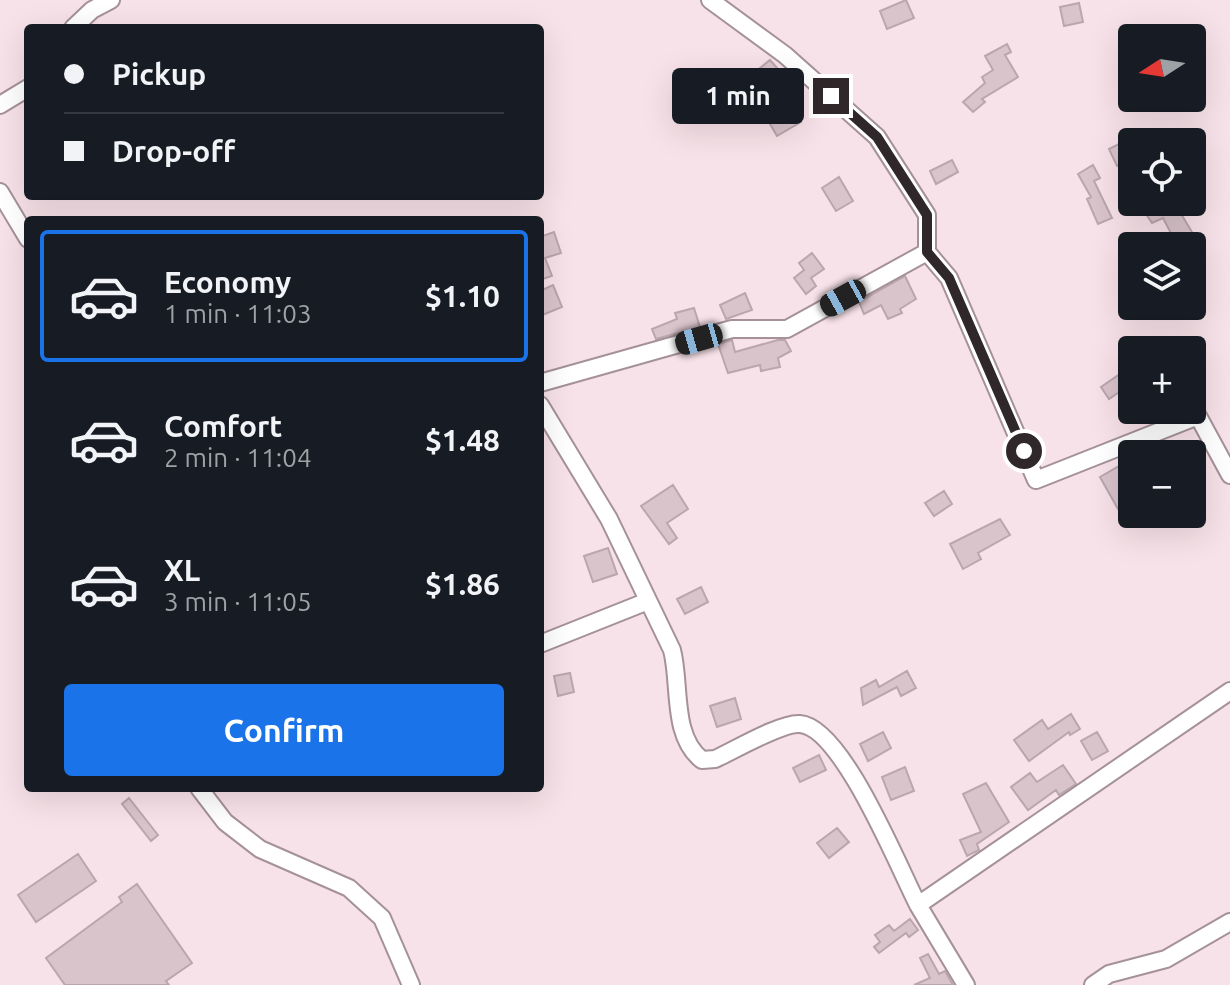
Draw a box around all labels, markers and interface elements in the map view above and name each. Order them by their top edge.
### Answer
north arrow [1118,24,1206,112]
map controls [1118,24,1206,528]
text: Pickup [112,57,206,91]
callout: 1 min [671,68,803,124]
route end [813,78,849,114]
text: 1 min [705,81,771,110]
button: locate [1118,128,1206,216]
text: Drop-off [112,134,235,168]
button: layers [1118,232,1206,320]
icon: car [68,260,140,332]
text: Economy [164,265,291,299]
car [816,276,870,320]
text: $1.10 [425,279,500,313]
text: 1 min · 11:03 [164,299,312,328]
car [673,321,725,357]
button: + [1118,336,1206,424]
icon: car [68,404,140,476]
text: Comfort [164,409,282,443]
text: $1.48 [425,423,500,457]
route start [1006,433,1042,469]
button: − [1118,440,1206,528]
text: 2 min · 11:04 [164,443,312,472]
icon: car [68,548,140,620]
text: XL [164,553,200,587]
text: $1.86 [425,567,500,601]
text: 3 min · 11:05 [164,587,312,616]
button: Confirm [64,684,504,776]

